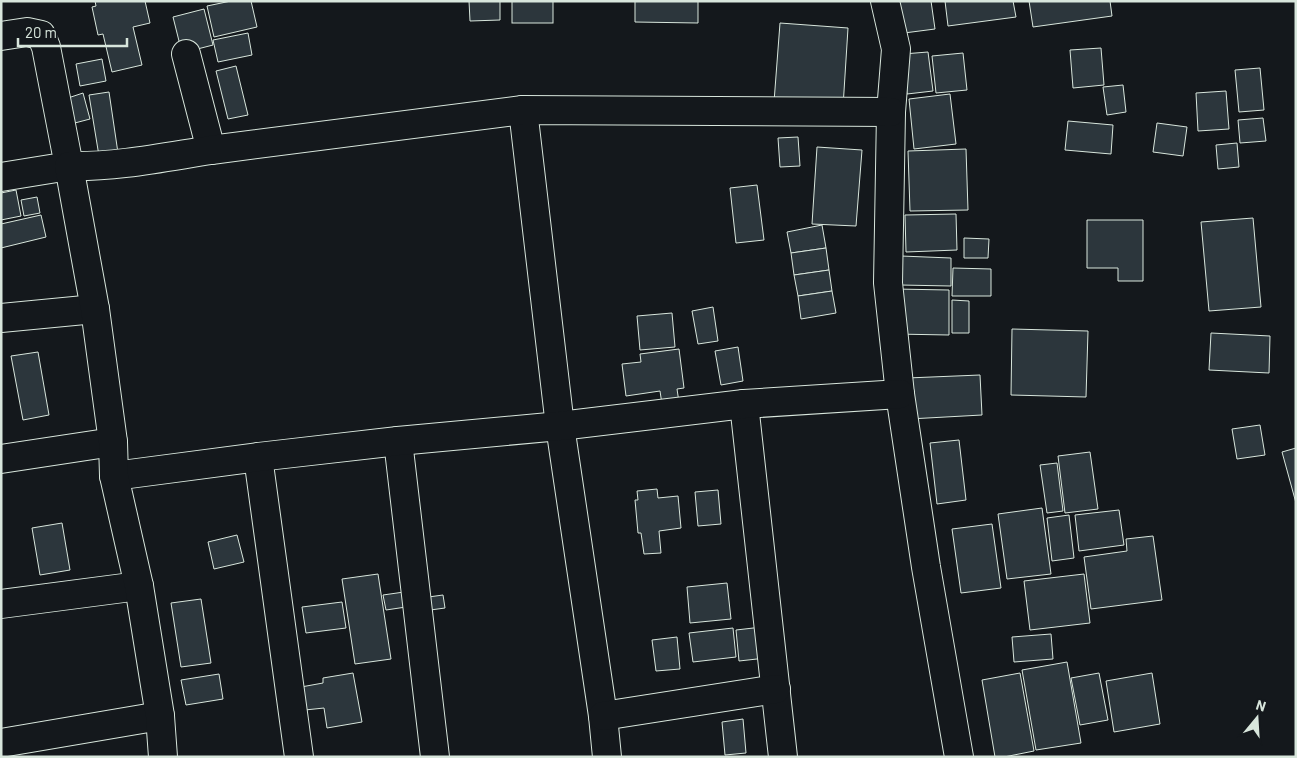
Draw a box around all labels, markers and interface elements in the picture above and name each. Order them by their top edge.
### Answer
scale bar [18,15,126,47]
text: 20 m [25,23,57,41]
north arrow [1232,693,1282,743]
text: N [1254,696,1268,715]

